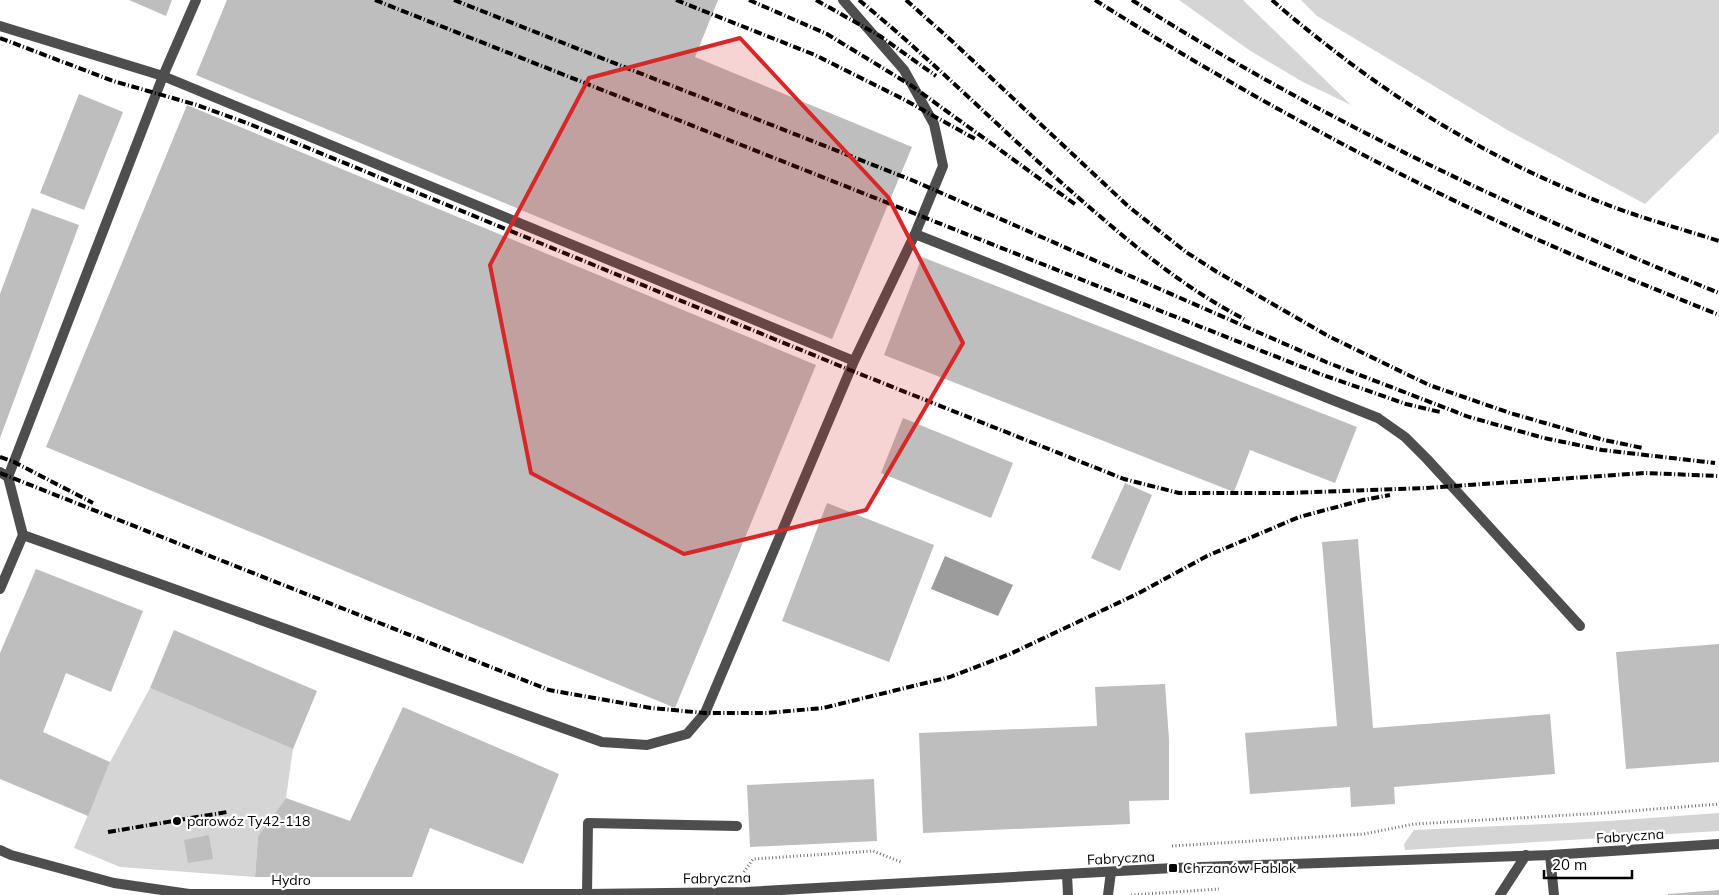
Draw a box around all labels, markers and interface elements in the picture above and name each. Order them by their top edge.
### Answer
place label: parowóz Ty42-118 [187,812,311,830]
marker: parowóz Ty42-118 [171,815,183,827]
street label: Fabryczna [1595,825,1665,847]
street label: Fabryczna [1087,847,1155,869]
scale bar [1544,848,1632,880]
text: 20 m [1552,855,1587,874]
place label: Chrzanów Fablok [1183,859,1297,877]
marker: Chrzanów Fablok [1167,862,1179,874]
street label: Fabryczna [683,868,751,888]
street label: Hydro [271,871,311,889]

